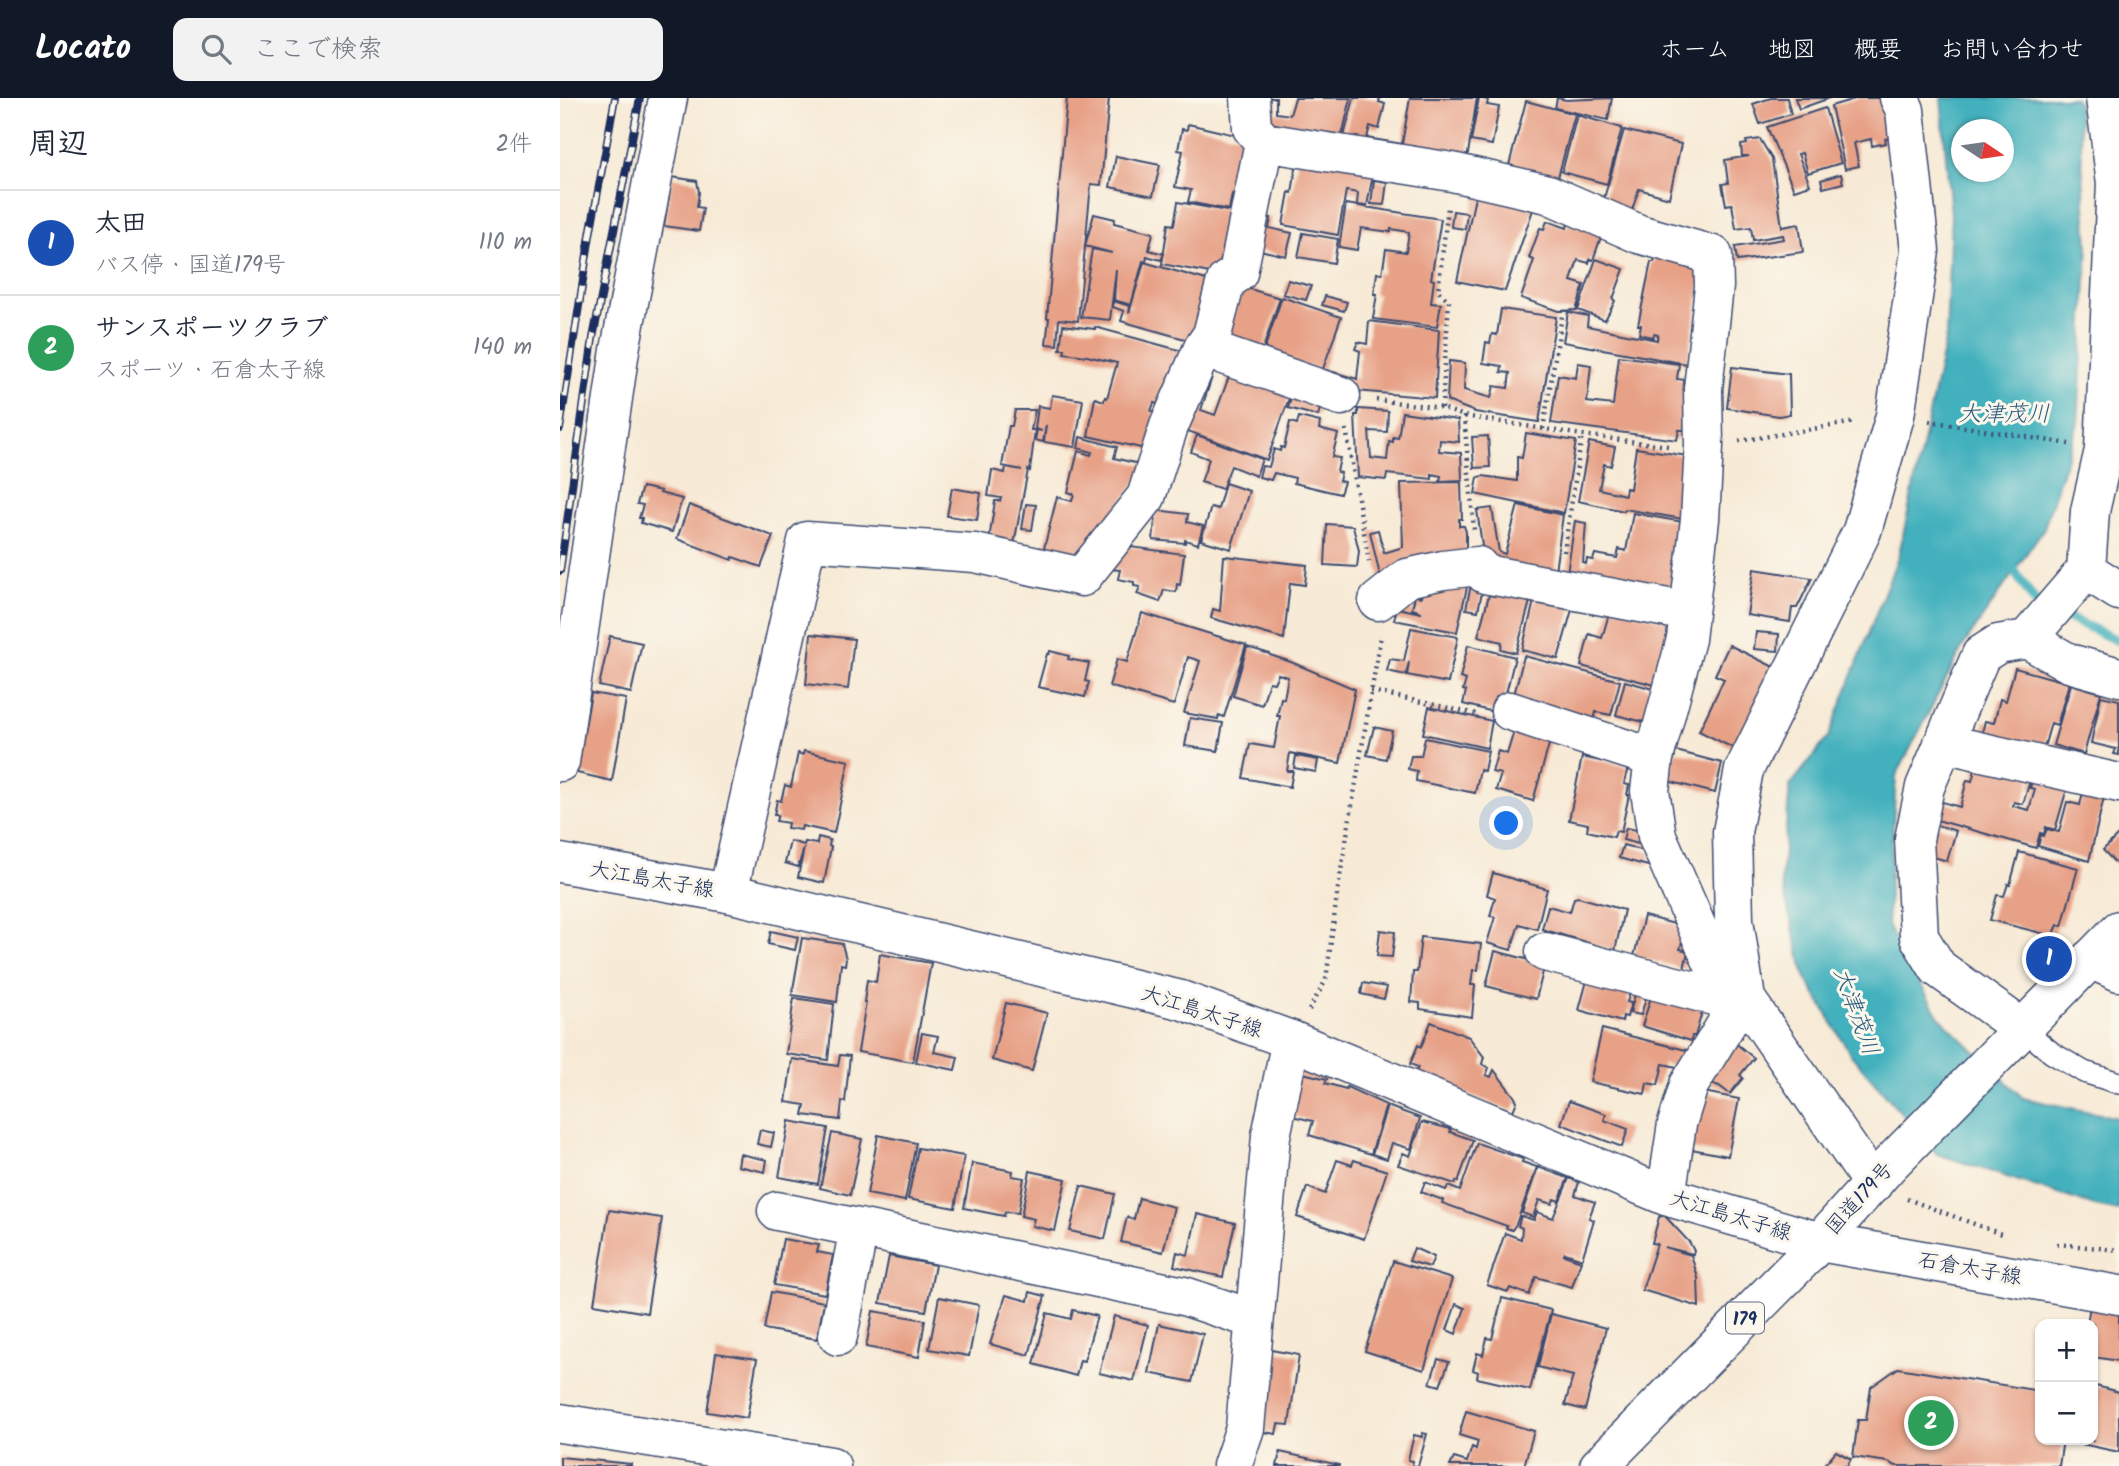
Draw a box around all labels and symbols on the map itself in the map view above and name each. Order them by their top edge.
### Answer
north arrow [1951,119,2014,182]
water label: 大津茂川 [1958,397,2050,433]
your location [1489,806,1523,840]
street label: 大江島太子線 [587,853,717,908]
pin: 1 [2026,933,2072,985]
water label: 大津茂川 [1822,962,1888,1061]
street label: 大江島太子線 [1137,977,1267,1048]
street label: 国道179号 [1818,1155,1902,1243]
street label: 大江島太子線 [1665,1182,1796,1251]
street label: 石倉太子線 [1915,1244,2024,1295]
road number: 179 [1726,1302,1764,1334]
pin: 2 [1908,1397,1954,1449]

